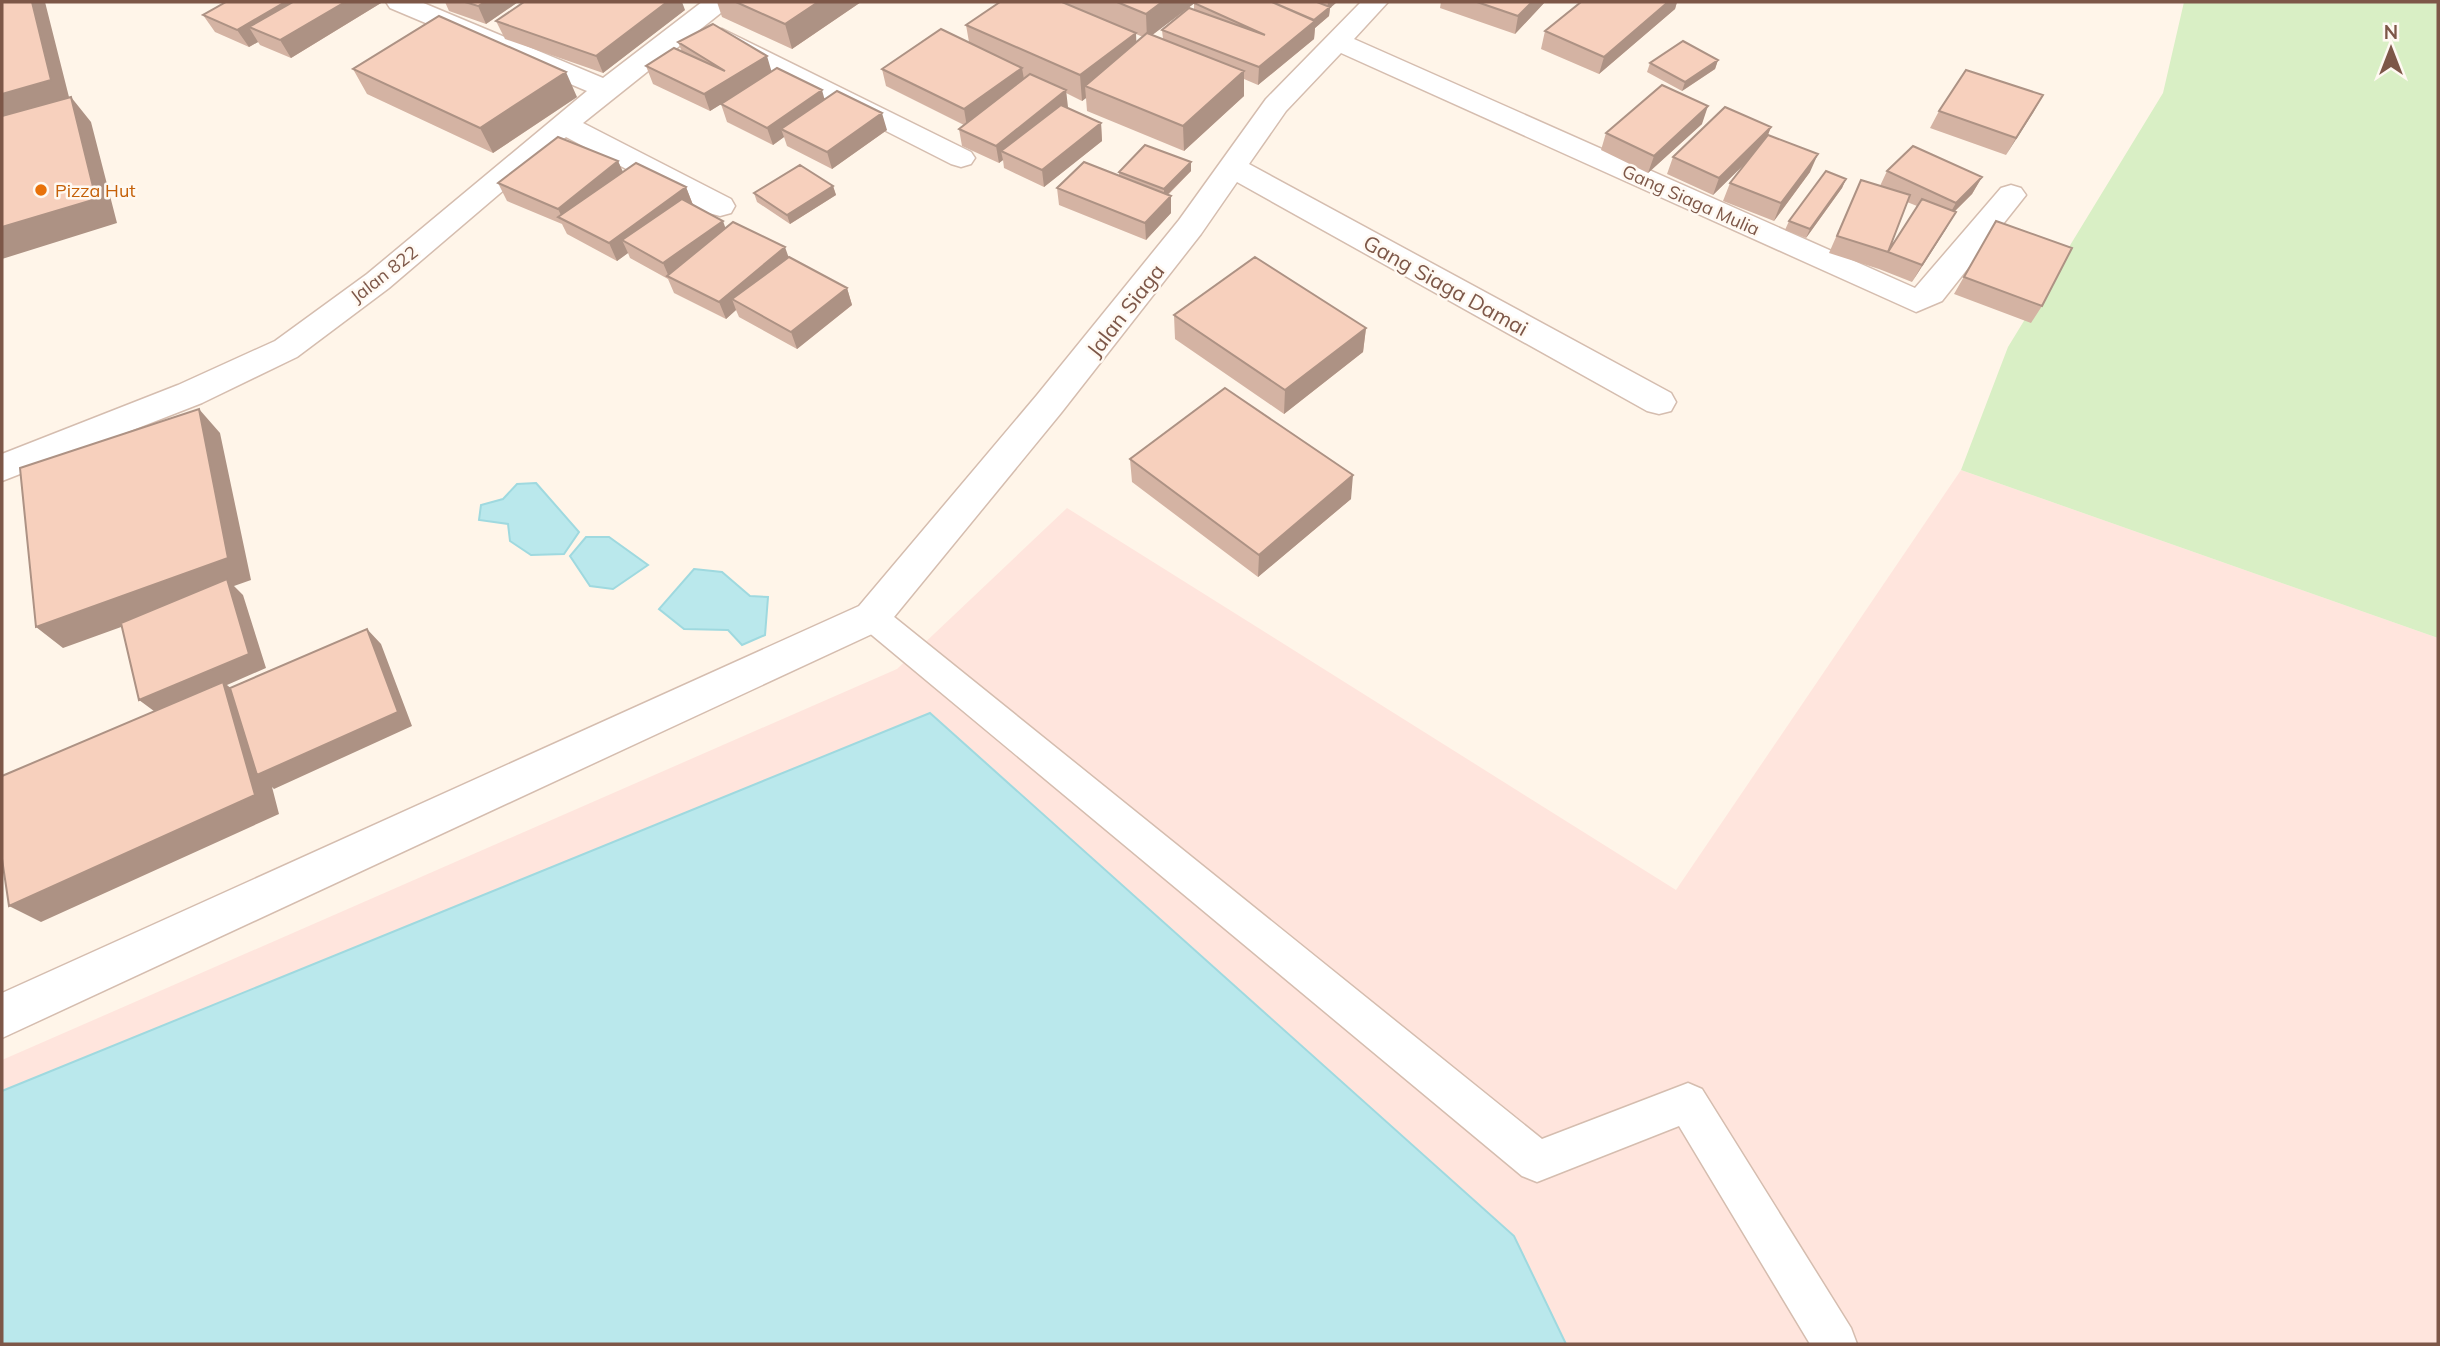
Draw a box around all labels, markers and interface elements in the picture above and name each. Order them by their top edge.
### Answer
north arrow [2356,14,2426,84]
text: N [2384,20,2398,44]
street label: Gang Siaga Mulia [1619,159,1763,241]
place label: Pizza Hut [55,179,136,202]
marker: Pizza Hut [33,182,49,198]
street label: Gang Siaga Damai [1359,229,1533,341]
street label: Jalan 822 [346,240,422,308]
street label: Jalan Siaga [1081,258,1169,362]

